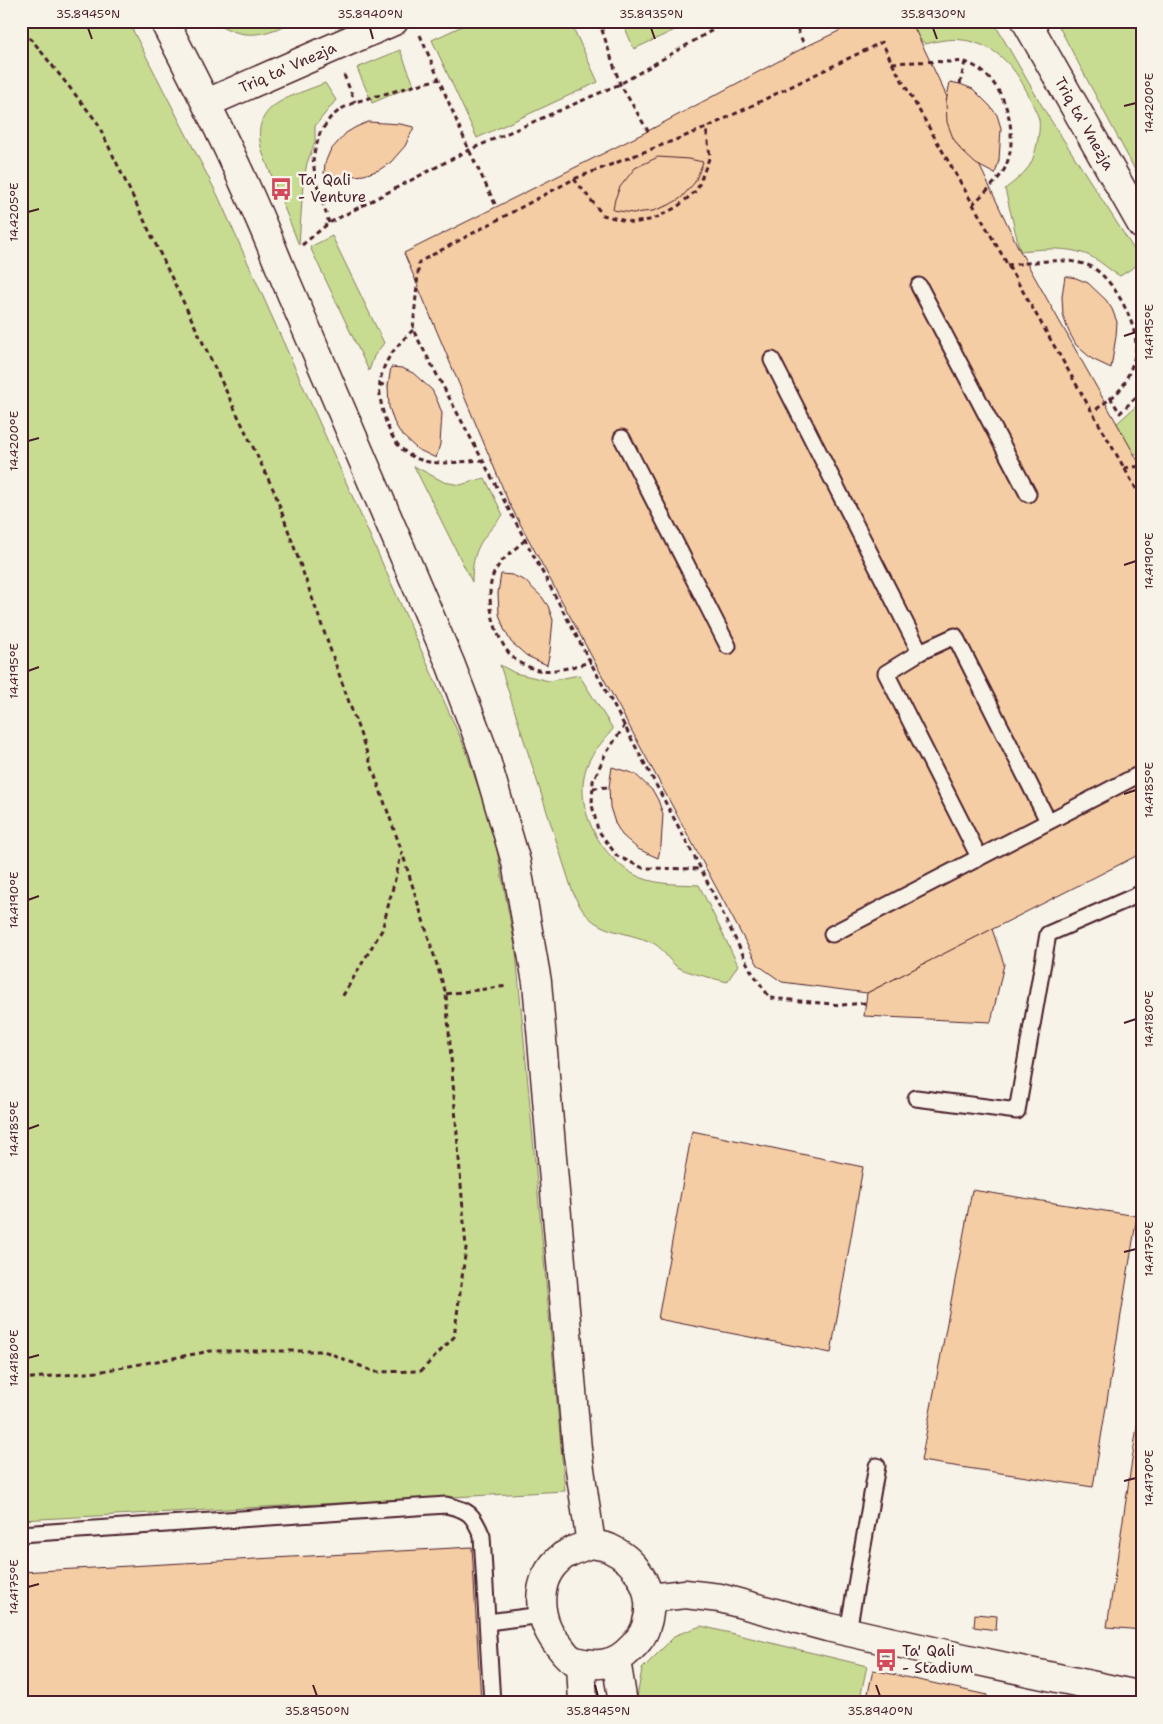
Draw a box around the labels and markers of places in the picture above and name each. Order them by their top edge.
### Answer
place label: Ta' Qali - Venture [298,170,366,207]
bus stop icon: Ta' Qali - Venture [268,176,294,202]
place label: Ta' Qali - Stadium [902,1641,973,1678]
bus stop icon: Ta' Qali - Stadium [873,1647,899,1673]

